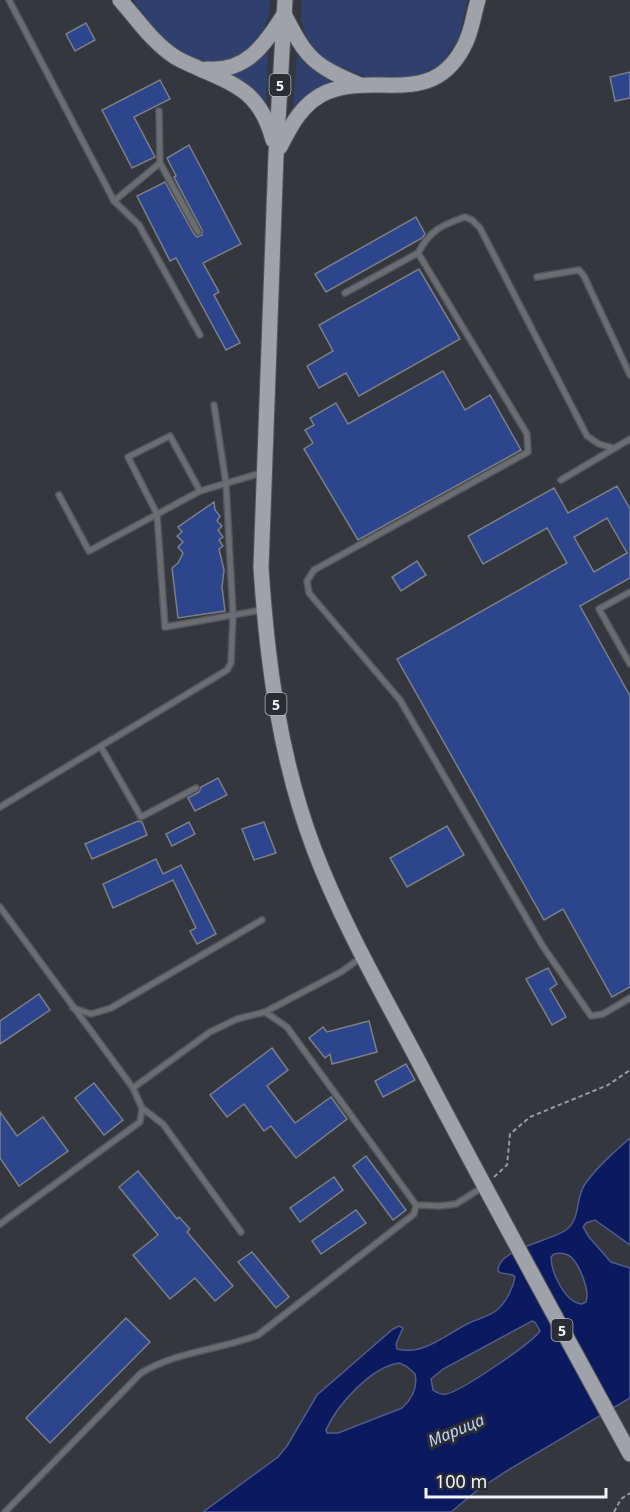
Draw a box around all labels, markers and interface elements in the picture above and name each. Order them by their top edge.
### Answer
road number: 5 [270,74,290,96]
road number: 5 [266,693,286,715]
road number: 5 [552,1319,572,1341]
water label: Марица [424,1408,488,1452]
scale bar [426,1461,606,1499]
text: 100 m [435,1469,487,1493]

